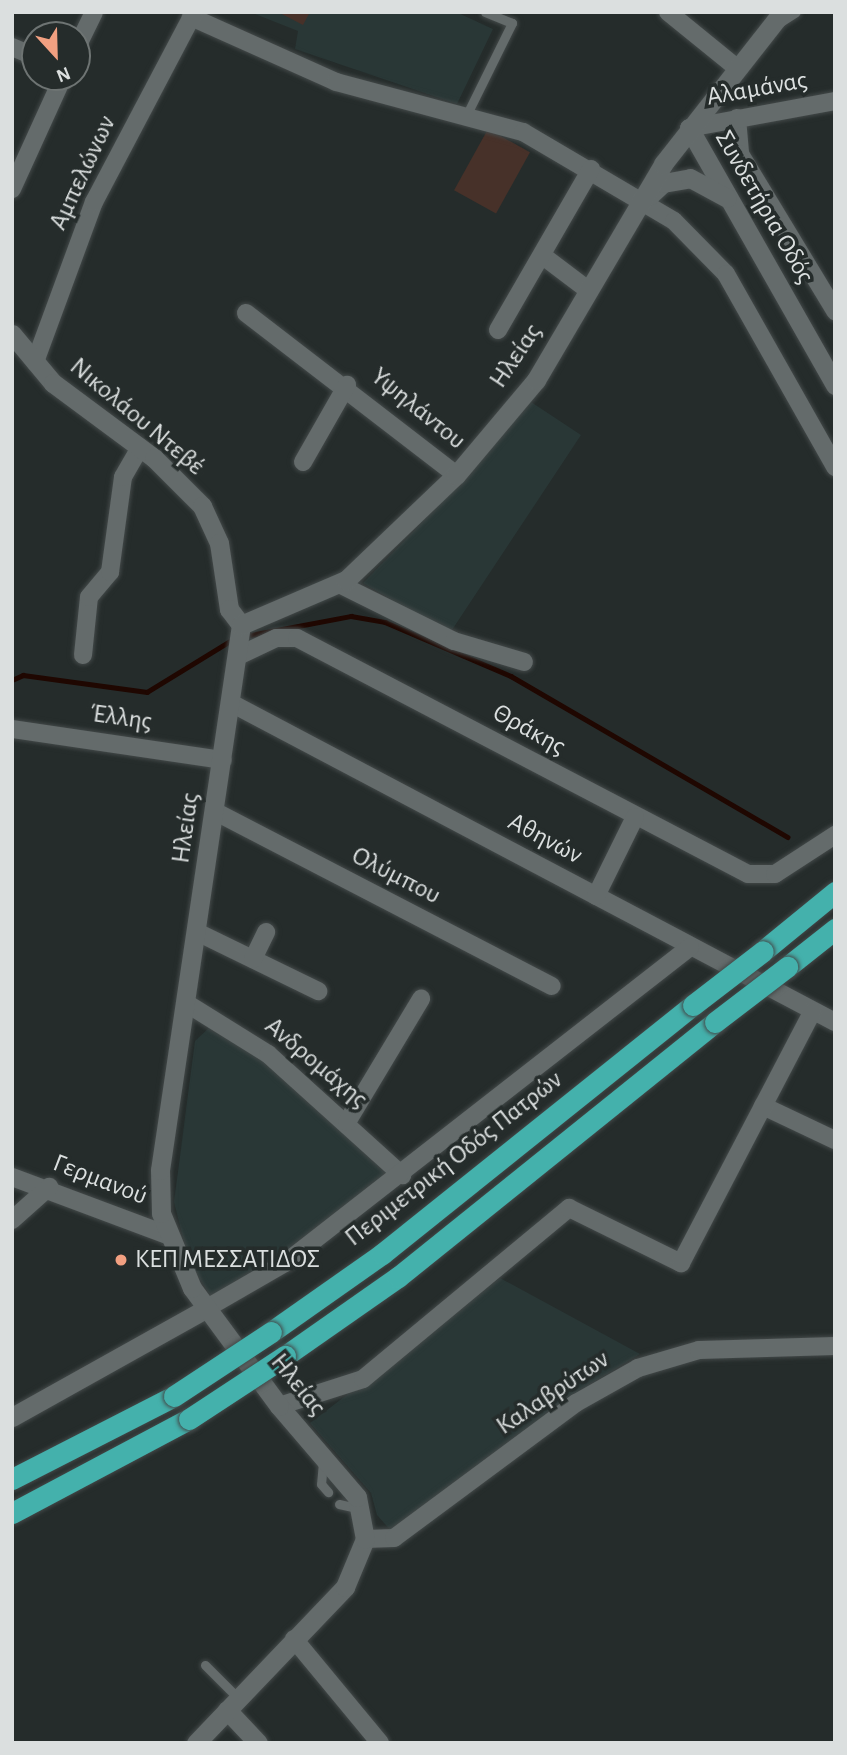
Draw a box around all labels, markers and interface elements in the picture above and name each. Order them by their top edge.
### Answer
north arrow [21,21,91,91]
text: N [54,63,73,85]
street label: Αλαμάνας [704,65,810,113]
street label: Αμπελώνων [43,111,123,235]
street label: Συνδετήρια Οδός [708,125,820,289]
street label: Ηλείας [483,318,549,394]
street label: Νικολάου Ντεβέ [63,351,211,483]
street label: Υψηλάντου [364,361,472,457]
street label: Θράκης [487,697,571,763]
street label: Έλλης [88,698,154,738]
street label: Ηλείας [166,791,206,865]
street label: Αθηνών [502,807,588,871]
street label: Ολύμπου [346,840,446,912]
street label: Ανδρομάχης [258,1011,374,1115]
street label: Περιμετρική Οδός Πατρών [339,1065,569,1253]
street label: Γερμανού [48,1148,152,1212]
place label: ΚΕΠ ΜΕΣΣΑΤΙΔΟΣ [135,1244,320,1276]
marker: ΚΕΠ ΜΕΣΣΑΤΙΔΟΣ [113,1252,129,1268]
street label: Καλαβρύτων [491,1344,615,1442]
street label: Ηλείας [264,1348,332,1422]

